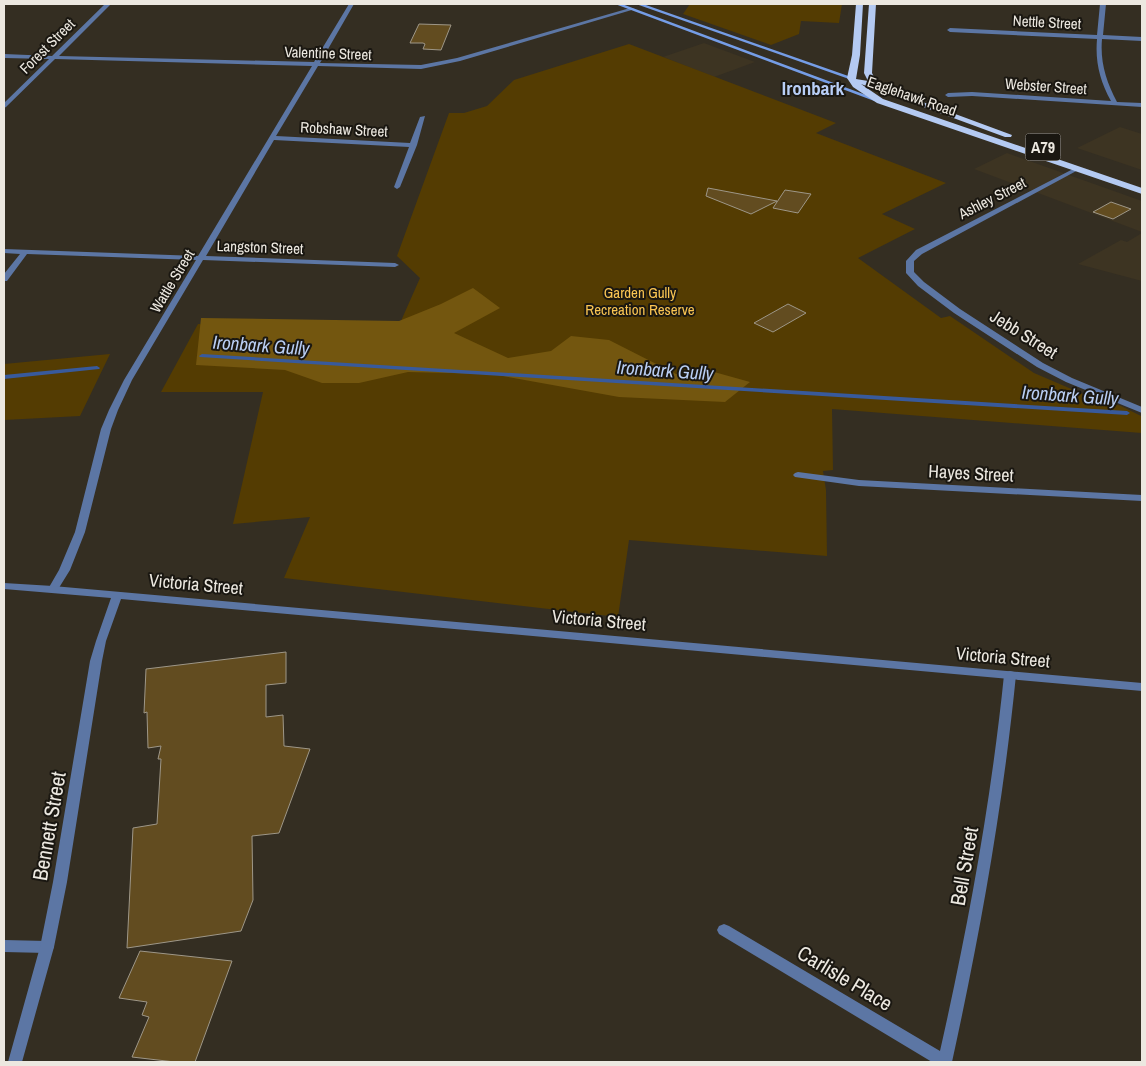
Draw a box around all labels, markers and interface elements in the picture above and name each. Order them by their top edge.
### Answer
street label: Nettle Street [1012,10,1082,34]
street label: Forest Street [15,13,80,78]
street label: Valentine Street [284,41,373,65]
street label: Eaglehawk Road [865,71,959,121]
street label: Webster Street [1004,73,1088,99]
district label: Ironbark [782,75,845,101]
street label: Robshaw Street [300,116,389,142]
road number: A79 [1026,134,1060,160]
street label: Ashley Street [954,172,1030,224]
street label: Langston Street [216,235,304,259]
street label: Wattle Street [145,245,199,317]
park label: Garden Gully Recreation Reserve [585,282,695,320]
street label: Jebb Street [985,303,1063,365]
water label: Ironbark Gully [212,329,311,361]
water label: Ironbark Gully [616,354,715,386]
water label: Ironbark Gully [1021,379,1120,411]
street label: Hayes Street [928,458,1014,488]
street label: Victoria Street [148,567,244,601]
street label: Victoria Street [551,603,647,637]
street label: Victoria Street [955,640,1051,674]
street label: Bennett Street [25,769,73,883]
street label: Bell Street [943,824,985,908]
street label: Carlisle Place [792,938,898,1018]

